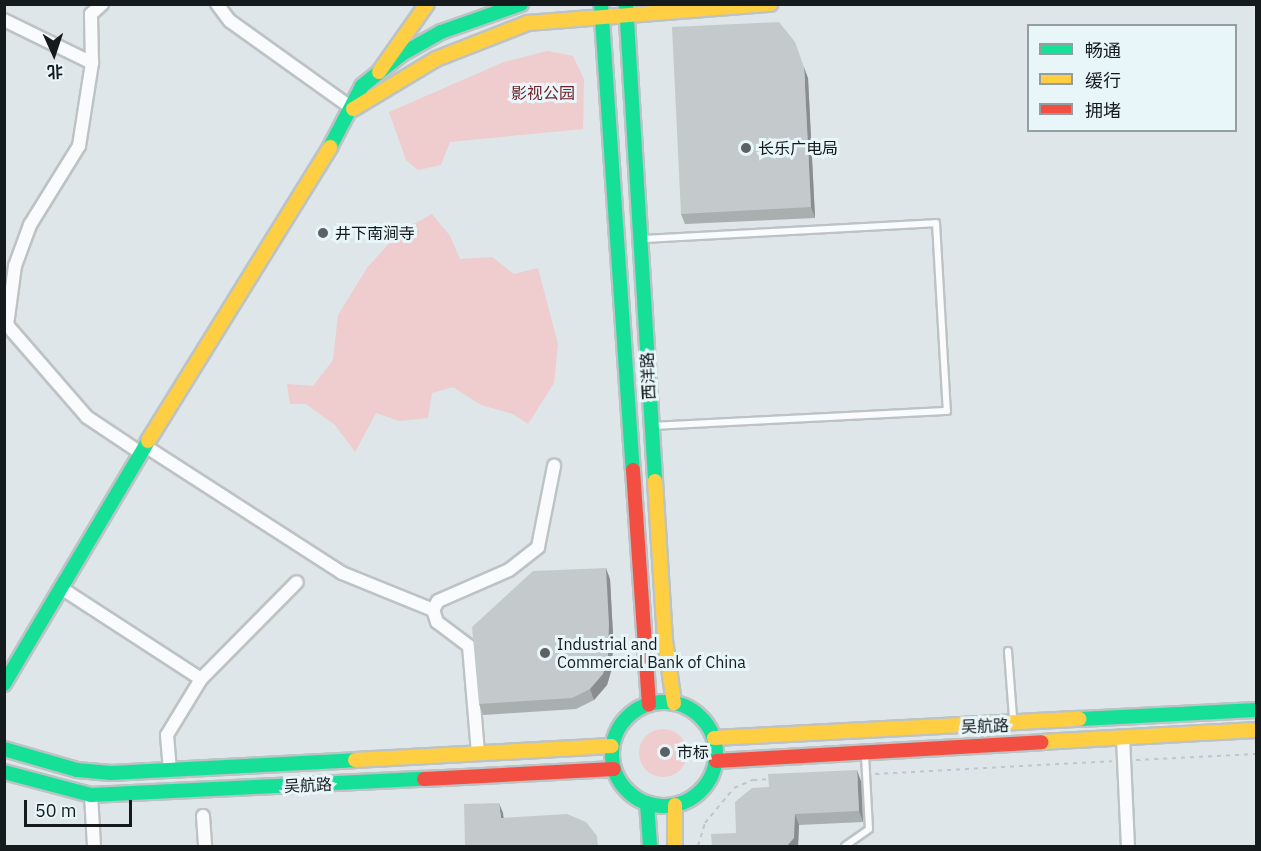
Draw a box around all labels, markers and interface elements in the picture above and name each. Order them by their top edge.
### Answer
north arrow [24,24,84,84]
legend [1027,24,1237,132]
text: 畅通 [1085,39,1121,62]
text: 北 [46,62,63,82]
text: 缓行 [1085,69,1121,92]
park label: 影视公园 [511,83,575,103]
text: 拥堵 [1085,99,1121,122]
place label: 长乐广电局 [758,138,838,158]
marker: 长乐广电局 [739,141,753,155]
place label: 井下南涧寺 [335,223,415,243]
marker: 井下南涧寺 [316,226,330,240]
street label: 西洋路 [637,352,659,400]
place label: Industrial and Commercial Bank of China [557,634,746,672]
marker: Industrial and Commercial Bank of China [538,646,552,660]
street label: 吴航路 [961,716,1009,736]
place label: 市标 [677,742,709,762]
marker: 市标 [658,745,672,759]
street label: 吴航路 [284,774,332,796]
scale bar [27,788,135,826]
text: 50 m [35,799,77,822]

